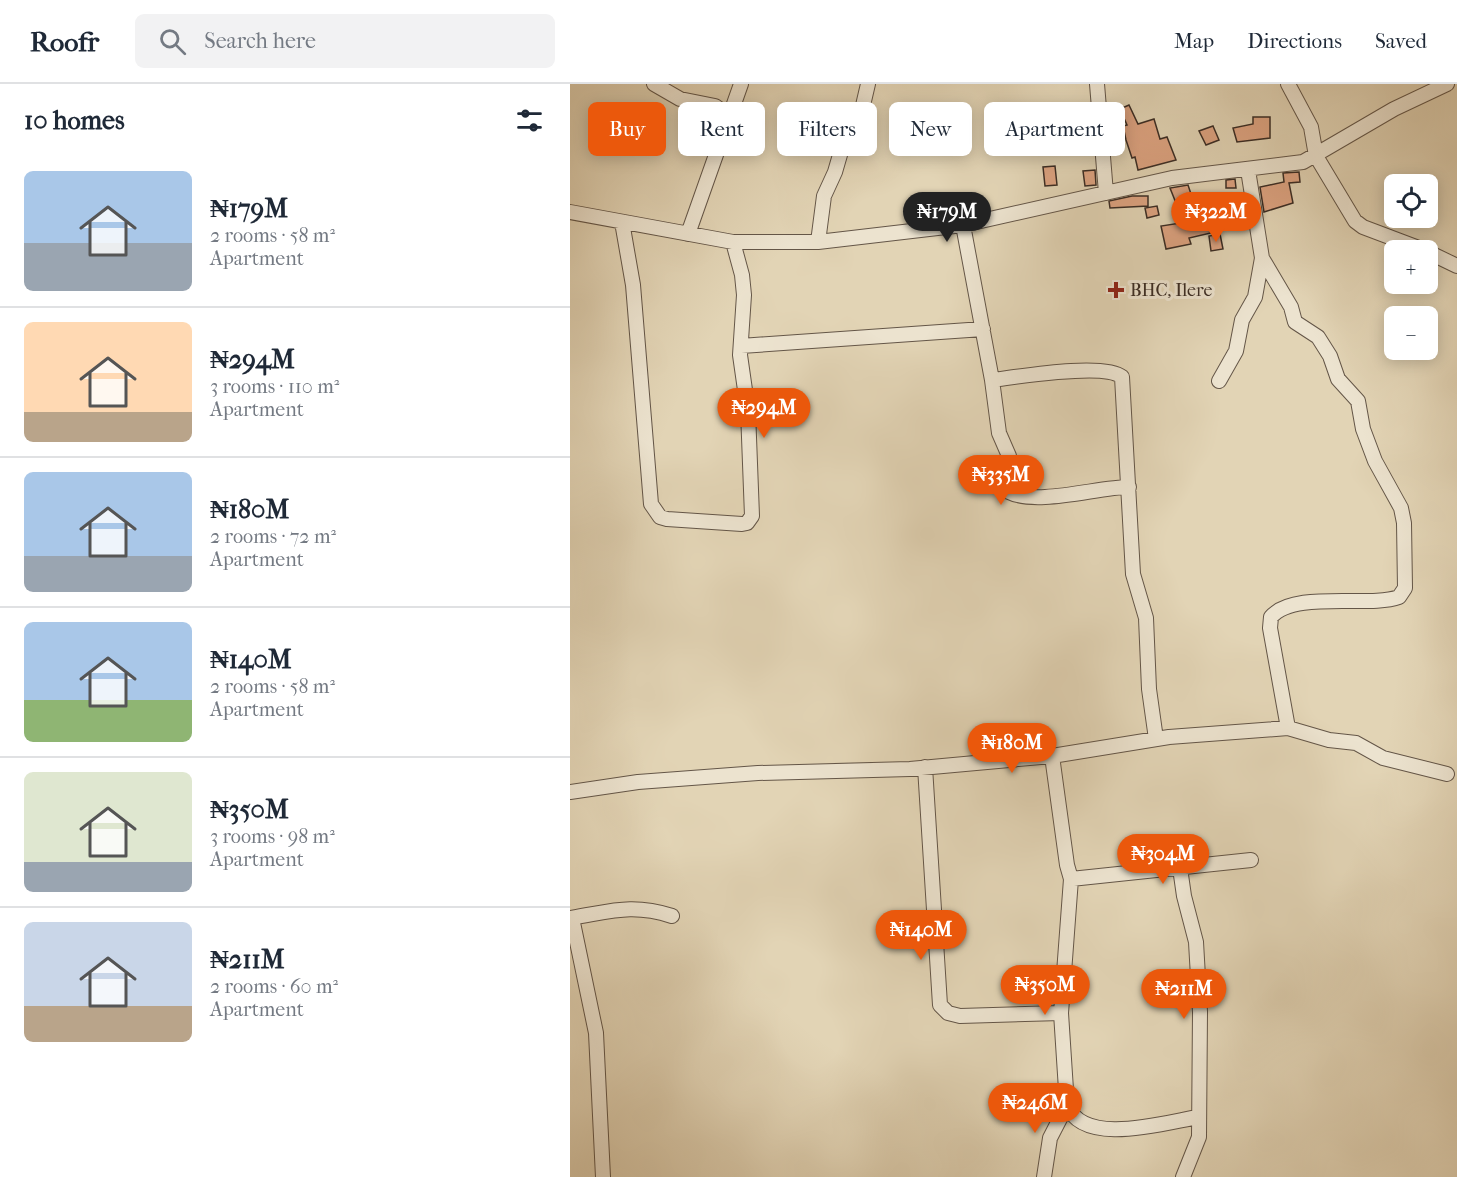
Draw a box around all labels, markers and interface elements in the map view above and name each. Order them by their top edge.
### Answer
search box [135,14,555,68]
text: Roofr [30,25,99,58]
icon: search [156,25,189,58]
text: Search here [204,28,316,54]
text: Map [1174,29,1214,53]
text: Directions [1247,29,1342,53]
text: Saved [1375,29,1427,53]
chip: Buy [588,102,666,156]
chip: Rent [678,102,765,156]
chip: Filters [777,102,877,156]
chip: New [889,102,972,156]
chip: Apartment [984,102,1125,156]
icon: filters [513,104,546,137]
text: 10 homes [24,105,125,136]
map controls [1384,174,1438,360]
button: locate [1384,174,1438,228]
pin: ₦179M [905,192,989,243]
pin: ₦322M [1174,192,1258,243]
text: ₦179M [210,193,288,224]
icon: home [72,195,144,267]
text: ₦179M [917,200,977,223]
text: ₦322M [1185,200,1247,223]
text: 2 rooms · 58 m² [210,224,335,247]
button: + [1384,240,1438,294]
text: Apartment [210,247,304,270]
place label: BHC, Ilere [1130,280,1212,301]
marker: BHC, Ilere [1107,281,1125,299]
button: − [1384,306,1438,360]
text: ₦294M [210,344,295,375]
icon: home [72,346,144,418]
text: 3 rooms · 110 m² [210,375,339,398]
pin: ₦294M [722,388,806,439]
text: ₦294M [731,396,797,419]
text: Apartment [210,398,304,421]
pin: ₦335M [959,455,1043,506]
text: ₦335M [972,463,1030,486]
text: ₦180M [210,494,289,525]
icon: home [72,496,144,568]
text: 2 rooms · 72 m² [210,525,336,548]
text: Apartment [210,548,304,571]
text: ₦140M [210,644,292,675]
icon: home [72,646,144,718]
text: 2 rooms · 58 m² [210,675,335,698]
text: Apartment [210,698,304,721]
pin: ₦180M [970,723,1054,774]
text: ₦180M [982,731,1042,754]
text: ₦350M [210,794,289,825]
icon: home [72,796,144,868]
text: 3 rooms · 98 m² [210,825,335,848]
pin: ₦304M [1121,834,1205,885]
text: ₦304M [1131,842,1195,865]
text: Apartment [210,848,304,871]
pin: ₦140M [879,910,963,961]
text: ₦140M [890,918,952,941]
text: ₦211M [210,944,285,975]
icon: home [72,946,144,1018]
pin: ₦350M [1003,965,1087,1016]
pin: ₦211M [1142,969,1226,1020]
text: ₦350M [1015,973,1075,996]
text: 2 rooms · 60 m² [210,975,338,998]
text: ₦211M [1155,977,1213,1000]
text: Apartment [210,998,304,1021]
pin: ₦246M [993,1083,1077,1134]
text: ₦246M [1002,1091,1068,1114]

